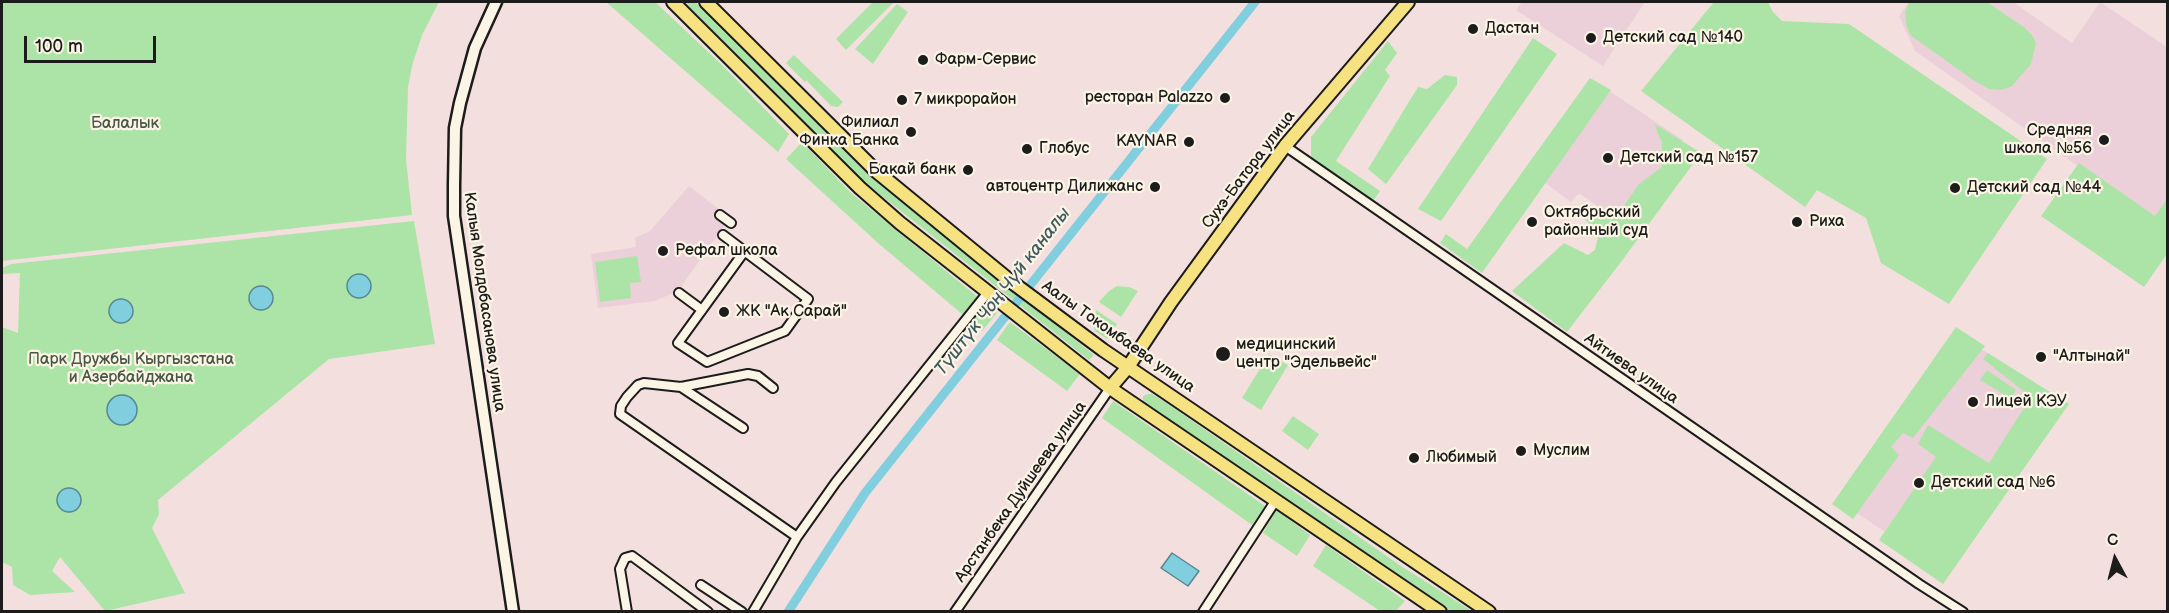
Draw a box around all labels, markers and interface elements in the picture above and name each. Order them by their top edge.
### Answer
place label: Дастан [1485,19,1539,39]
marker: Дастан [1466,22,1480,36]
scale bar [27,24,159,62]
place label: Детский сад №140 [1603,28,1743,48]
marker: Детский сад №140 [1584,31,1598,45]
text: 100 m [35,36,83,57]
place label: Фарм-Сервис [935,50,1036,70]
marker: Фарм-Сервис [916,53,930,67]
place label: ресторан Palazzo [1085,88,1213,108]
place label: 7 микрорайон [914,90,1017,110]
marker: ресторан Palazzo [1218,91,1232,105]
marker: 7 микрорайон [895,93,909,107]
street label: Сухэ-Батора улица [1198,107,1300,233]
place label: Филиал Финка Банка [799,113,899,151]
park label: Балалык [91,114,159,134]
place label: Средняя школа №56 [2004,121,2092,159]
marker: Филиал Финка Банка [904,125,918,139]
place label: KAYNAR [1116,132,1177,152]
marker: Средняя школа №56 [2097,133,2111,147]
marker: KAYNAR [1182,135,1196,149]
place label: Глобус [1039,139,1089,159]
marker: Глобус [1020,142,1034,156]
place label: Детский сад №157 [1620,148,1758,168]
marker: Детский сад №157 [1601,151,1615,165]
place label: Бакай банк [869,160,956,180]
marker: Бакай банк [961,163,975,177]
place label: автоцентр Дилижанс [986,177,1143,197]
place label: Детский сад №44 [1967,178,2101,198]
marker: автоцентр Дилижанс [1148,180,1162,194]
marker: Детский сад №44 [1948,181,1962,195]
street label: Калыя Молдобасанова улица [459,191,509,413]
place label: Октябрьский районный суд [1544,203,1648,241]
water label: Түштүк Чоң Чүй каналы [931,204,1075,380]
place label: Риха [1809,212,1845,232]
marker: Октябрьский районный суд [1525,215,1539,229]
marker: Риха [1790,215,1804,229]
place label: Рефал школа [675,241,778,261]
marker: Рефал школа [656,244,670,258]
street label: Аалы Токомбаева улица [1038,277,1198,397]
place label: ЖК "Ак Сарай" [736,302,847,322]
marker: ЖК "Ак Сарай" [717,305,731,319]
street label: Айтиева улица [1580,329,1682,409]
place label: медицинский центр "Эдельвейс" [1236,335,1377,373]
marker: медицинский центр "Эдельвейс" [1214,345,1232,363]
place label: "Алтынай" [2053,347,2130,367]
park label: Парк Дружбы Кыргызстана и Азербайджана [28,350,234,388]
marker: "Алтынай" [2034,350,2048,364]
place label: Лицей КЭУ [1985,392,2067,412]
marker: Лицей КЭУ [1966,395,1980,409]
street label: Арстанбека Дуйшеева улица [951,398,1091,586]
place label: Муслим [1533,441,1590,461]
marker: Муслим [1514,444,1528,458]
place label: Любимый [1426,448,1497,468]
marker: Любимый [1407,451,1421,465]
place label: Детский сад №6 [1931,473,2055,493]
marker: Детский сад №6 [1912,476,1926,490]
north arrow [2085,529,2145,589]
text: С [2106,531,2119,551]

